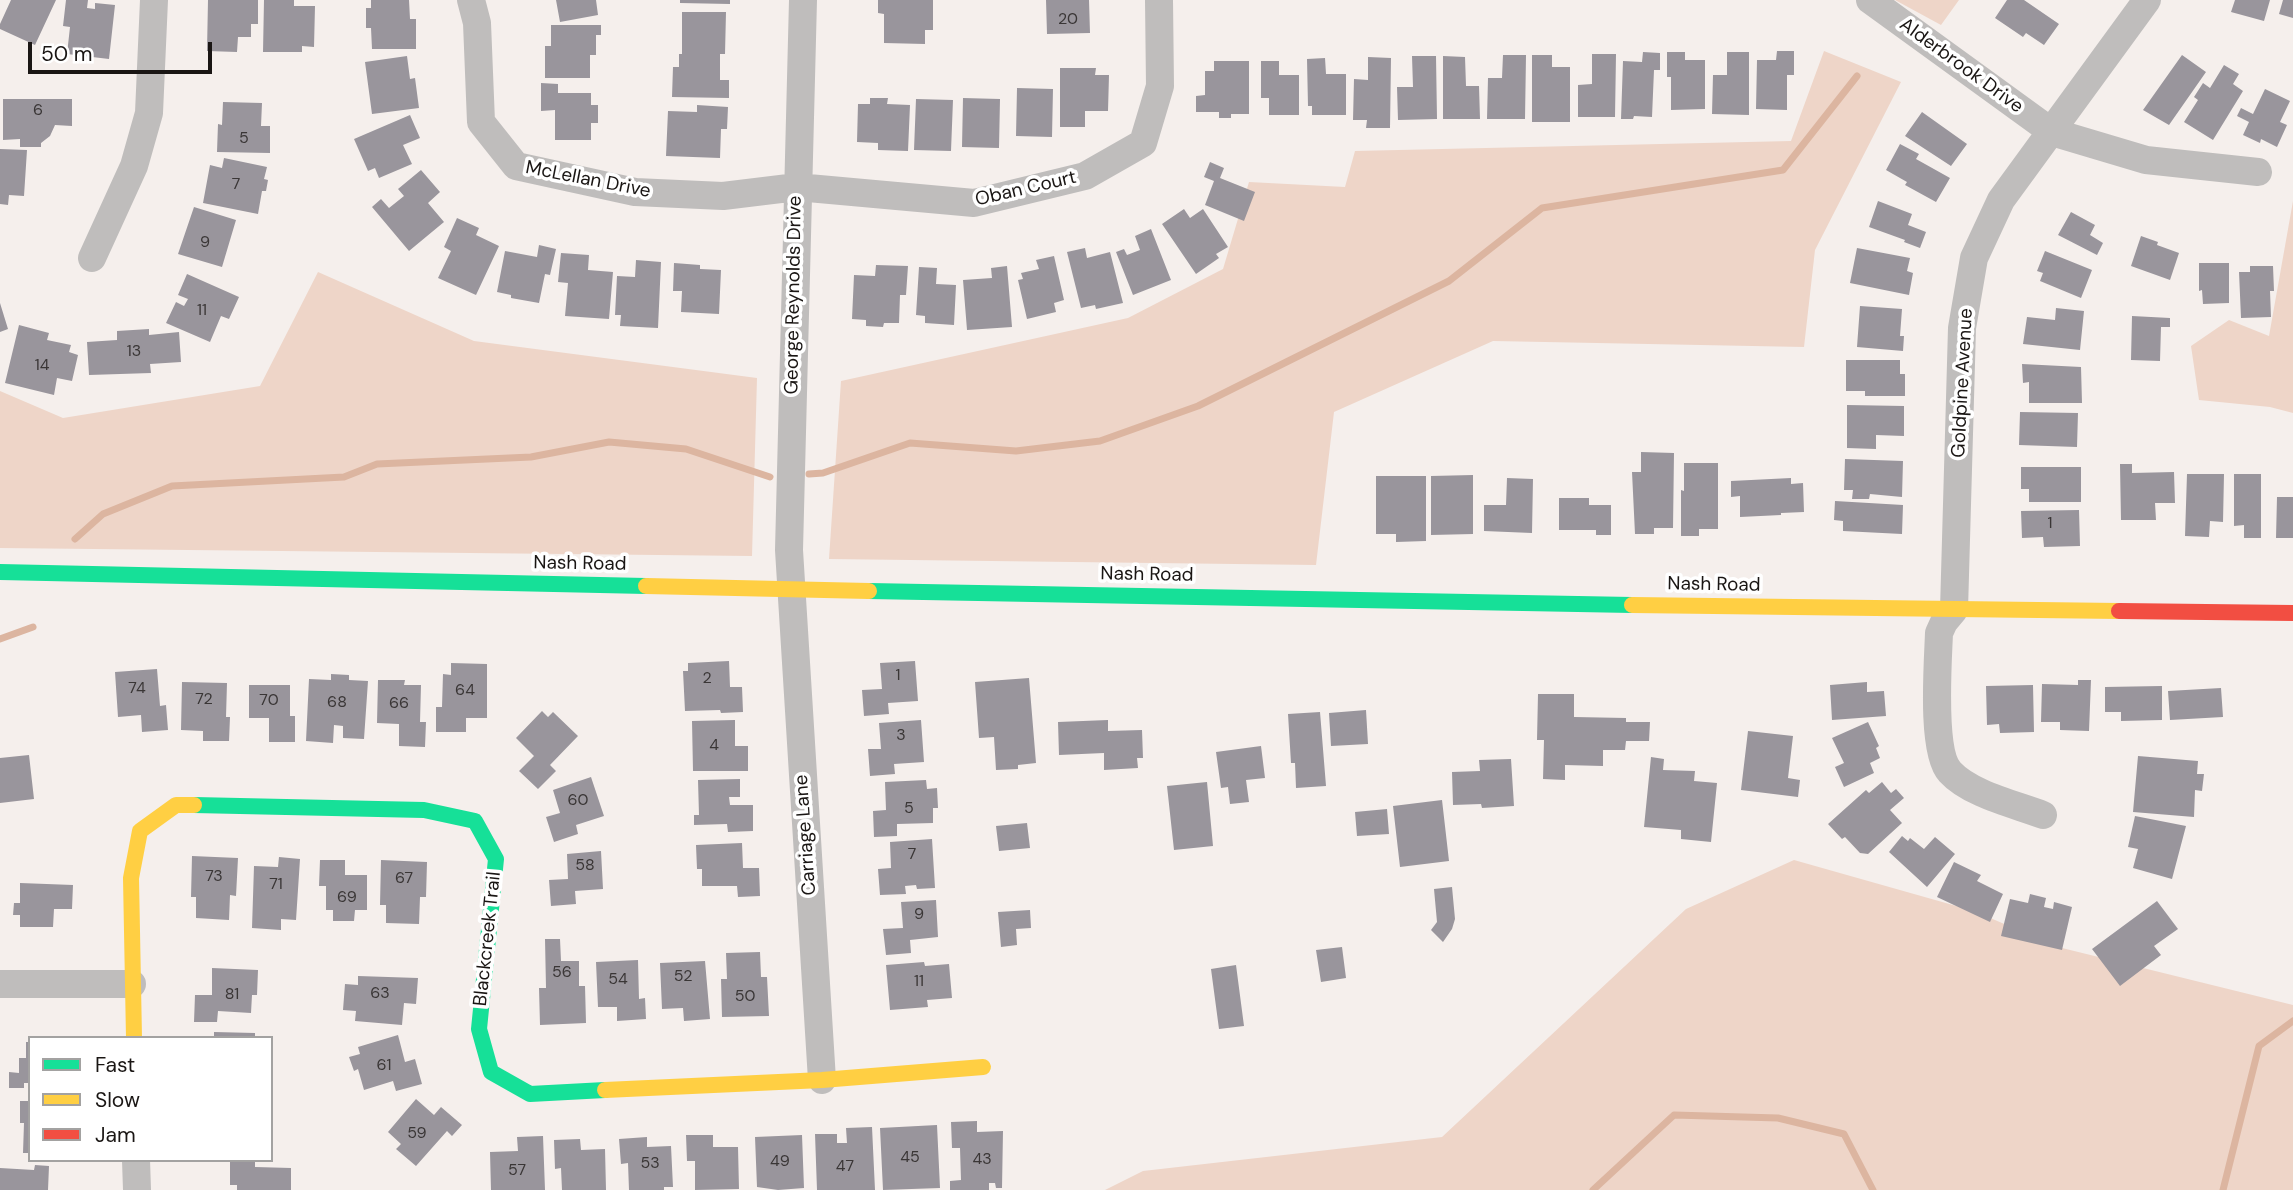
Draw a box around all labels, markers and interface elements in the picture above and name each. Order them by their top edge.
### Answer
house number: 20 [1058,10,1078,30]
street label: Alderbrook Drive [1895,13,2027,119]
scale bar [32,28,215,72]
text: 50 m [41,40,92,68]
house number: 6 [33,101,43,121]
house number: 5 [239,129,249,149]
street label: McLellan Drive [523,157,653,203]
street label: Oban Court [973,166,1079,212]
house number: 7 [232,175,240,195]
street label: George Reynolds Drive [781,195,807,395]
house number: 9 [200,233,210,253]
house number: 11 [197,301,207,321]
street label: Goldpine Avenue [1948,308,1978,458]
house number: 13 [127,342,141,362]
house number: 14 [35,356,49,376]
house number: 1 [2048,514,2052,534]
street label: Nash Road [533,552,627,576]
street label: Nash Road [1100,563,1194,587]
street label: Nash Road [1667,573,1761,597]
house number: 1 [896,666,900,686]
house number: 2 [702,669,712,689]
house number: 74 [128,679,146,699]
house number: 64 [455,681,475,701]
house number: 72 [195,690,213,710]
house number: 70 [259,691,279,711]
house number: 68 [327,693,347,713]
house number: 66 [389,694,409,714]
house number: 3 [896,726,906,746]
house number: 4 [709,736,719,756]
street label: Carriage Lane [790,774,822,896]
house number: 60 [568,791,588,811]
house number: 5 [904,799,914,819]
house number: 7 [908,845,916,865]
house number: 58 [575,856,595,876]
house number: 73 [205,867,223,887]
house number: 67 [395,869,413,889]
street label: Blackcreek Trail [470,871,506,1007]
house number: 71 [269,875,283,895]
house number: 69 [337,888,357,908]
house number: 9 [914,905,924,925]
house number: 56 [552,963,572,983]
house number: 52 [674,967,692,987]
house number: 54 [608,970,628,990]
house number: 11 [914,972,924,992]
house number: 63 [370,984,390,1004]
house number: 81 [225,985,239,1005]
house number: 50 [735,987,755,1007]
legend [28,1036,273,1162]
text: Fast [95,1051,135,1079]
house number: 61 [376,1056,392,1076]
text: Slow [95,1086,140,1114]
text: Jam [95,1121,136,1149]
house number: 59 [407,1124,427,1144]
house number: 45 [900,1148,920,1168]
house number: 43 [972,1150,992,1170]
house number: 49 [770,1152,790,1172]
house number: 53 [640,1154,660,1174]
house number: 47 [836,1157,854,1177]
house number: 57 [508,1161,526,1181]

